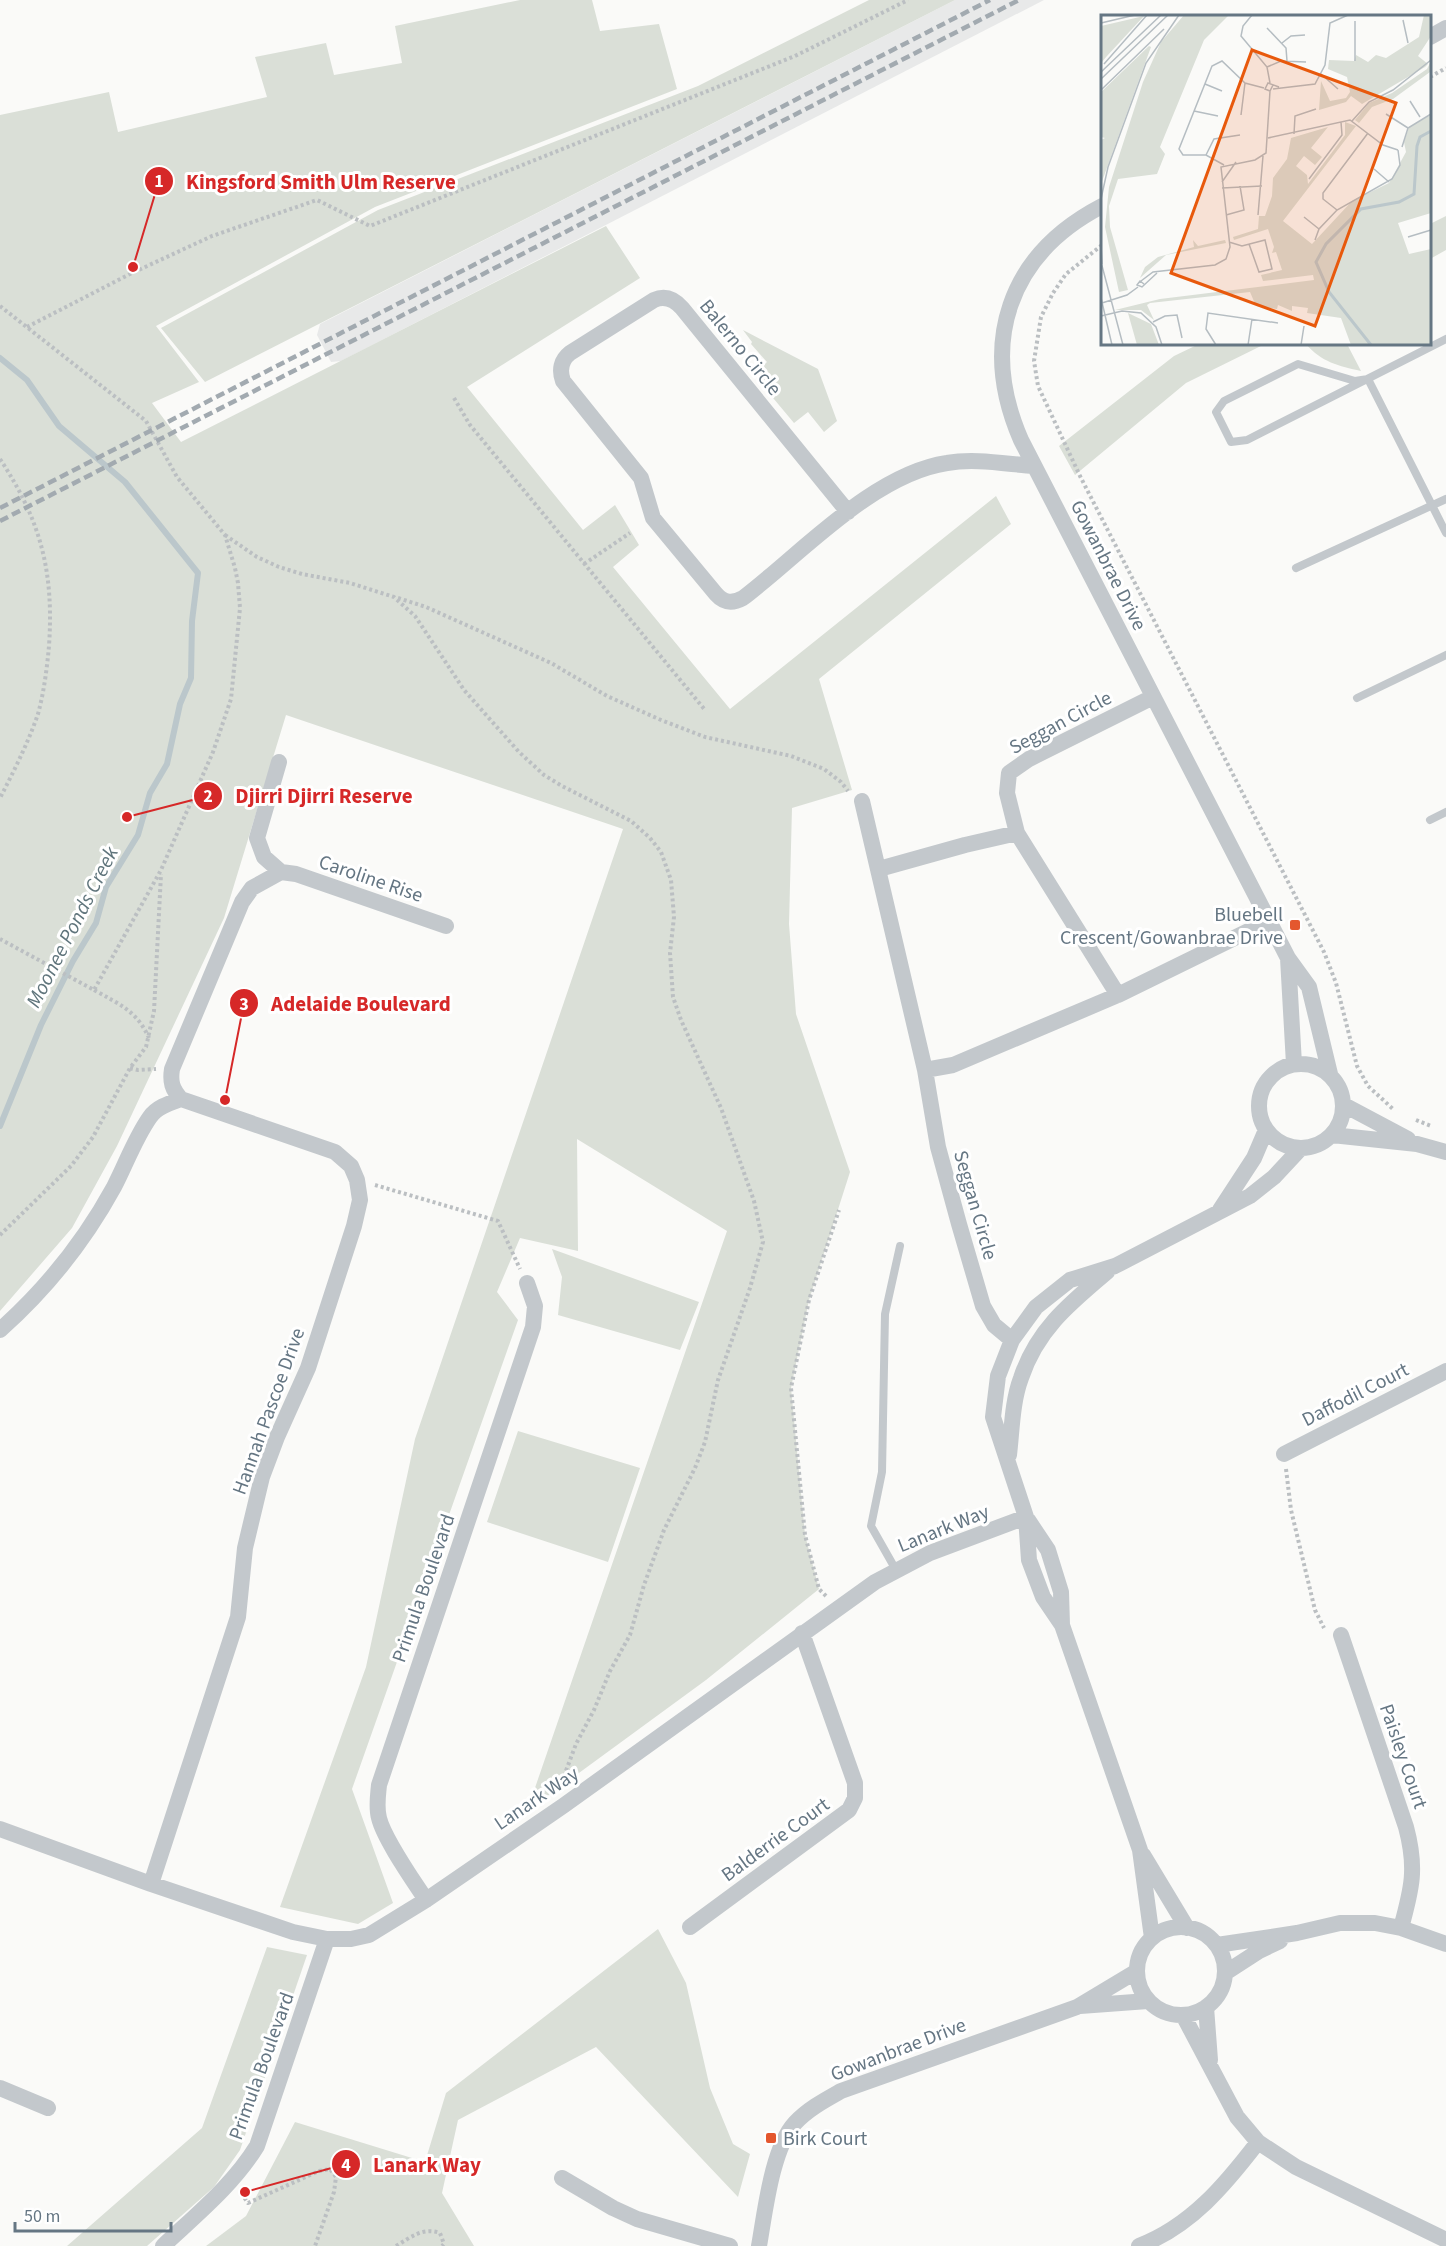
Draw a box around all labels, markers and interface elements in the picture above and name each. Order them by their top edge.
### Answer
inset map [1101,15,1431,345]
callout: Kingsford Smith Ulm Reserve [144,162,468,201]
text: Kingsford Smith Ulm Reserve [186,167,456,197]
text: 1 [154,169,164,194]
street label: Balerno Circle [693,293,788,402]
street label: Gowanbrae Drive [1063,495,1153,636]
street label: Seggan Circle [1004,684,1117,762]
callout: Djirri Djirri Reserve [193,776,424,815]
text: Djirri Djirri Reserve [235,781,413,811]
text: 2 [203,784,213,809]
water label: Moonee Ponds Creek [18,840,126,1013]
street label: Caroline Rise [315,848,427,910]
place label: Bluebell Crescent/Gowanbrae Drive [1060,901,1283,952]
marker: Bluebell Crescent/Gowanbrae Drive [1288,918,1302,932]
callout: Adelaide Boulevard [229,984,463,1023]
text: Adelaide Boulevard [270,989,451,1019]
text: 3 [239,992,249,1017]
street label: Seggan Circle [946,1147,1004,1263]
street label: Hannah Pascoe Drive [226,1324,312,1499]
street label: Daffodil Court [1297,1356,1414,1434]
street label: Lanark Way [893,1498,994,1560]
street label: Primula Boulevard [385,1510,462,1666]
street label: Paisley Court [1372,1700,1434,1813]
street label: Lanark Way [489,1760,585,1837]
street label: Balderrie Court [716,1791,836,1889]
street label: Primula Boulevard [222,1989,302,2144]
street label: Gowanbrae Drive [827,2011,970,2089]
place label: Birk Court [783,2125,868,2153]
marker: Birk Court [764,2131,778,2145]
callout: Lanark Way [331,2145,493,2184]
text: Lanark Way [373,2150,481,2180]
text: 4 [341,2153,351,2178]
scale bar [15,2195,171,2233]
text: 50 m [24,2204,60,2229]

